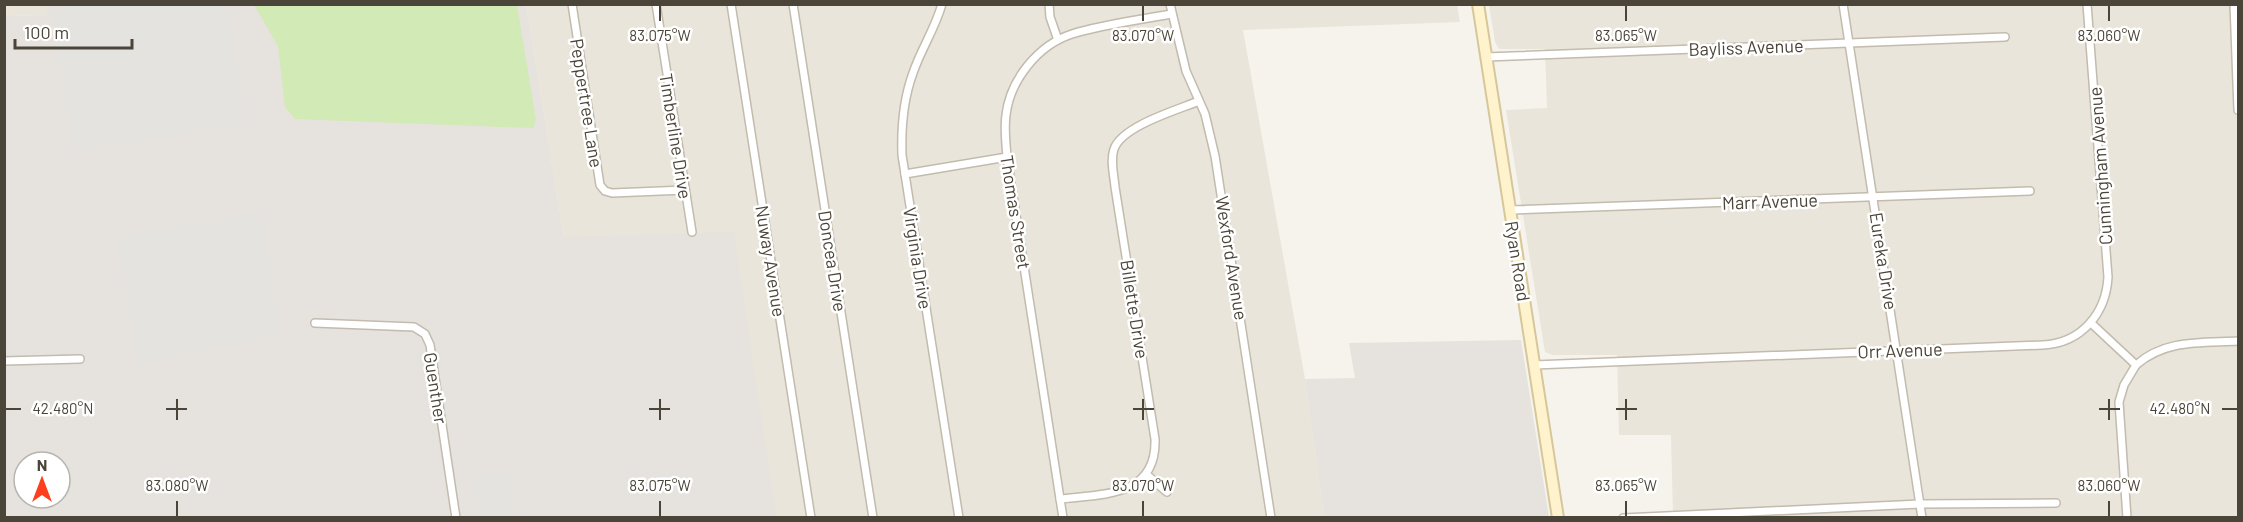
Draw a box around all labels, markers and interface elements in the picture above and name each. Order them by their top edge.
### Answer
scale bar [15,12,132,50]
text: 100 m [24,21,69,43]
text: 83.075°W [629,26,691,44]
text: 83.070°W [1112,26,1174,44]
text: 83.065°W [1595,26,1657,44]
text: 83.060°W [2078,26,2140,44]
street label: Bayliss Avenue [1688,34,1804,60]
street label: Peppertree Lane [566,37,608,169]
street label: Timberline Drive [655,72,697,200]
street label: Cunningham Avenue [2083,86,2117,246]
street label: Thomas Street [996,153,1036,271]
street label: Marr Avenue [1722,188,1818,214]
street label: Wexford Avenue [1211,194,1253,322]
street label: Nuway Avenue [751,204,791,318]
street label: Virginia Drive [899,205,937,311]
street label: Doncea Drive [814,209,852,313]
street label: Eureka Drive [1865,211,1903,311]
street label: Ryan Road [1501,219,1535,303]
street label: Billette Drive [1116,258,1154,360]
street label: Orr Avenue [1857,338,1943,362]
street label: Guenther [419,351,453,426]
text: 42.480°N [33,399,93,417]
text: 42.480°N [2150,399,2210,417]
north arrow [12,450,72,510]
text: N [37,455,47,474]
text: 83.080°W [146,476,208,494]
text: 83.075°W [629,476,691,494]
text: 83.070°W [1112,476,1174,494]
text: 83.065°W [1595,476,1657,494]
text: 83.060°W [2078,476,2140,494]

